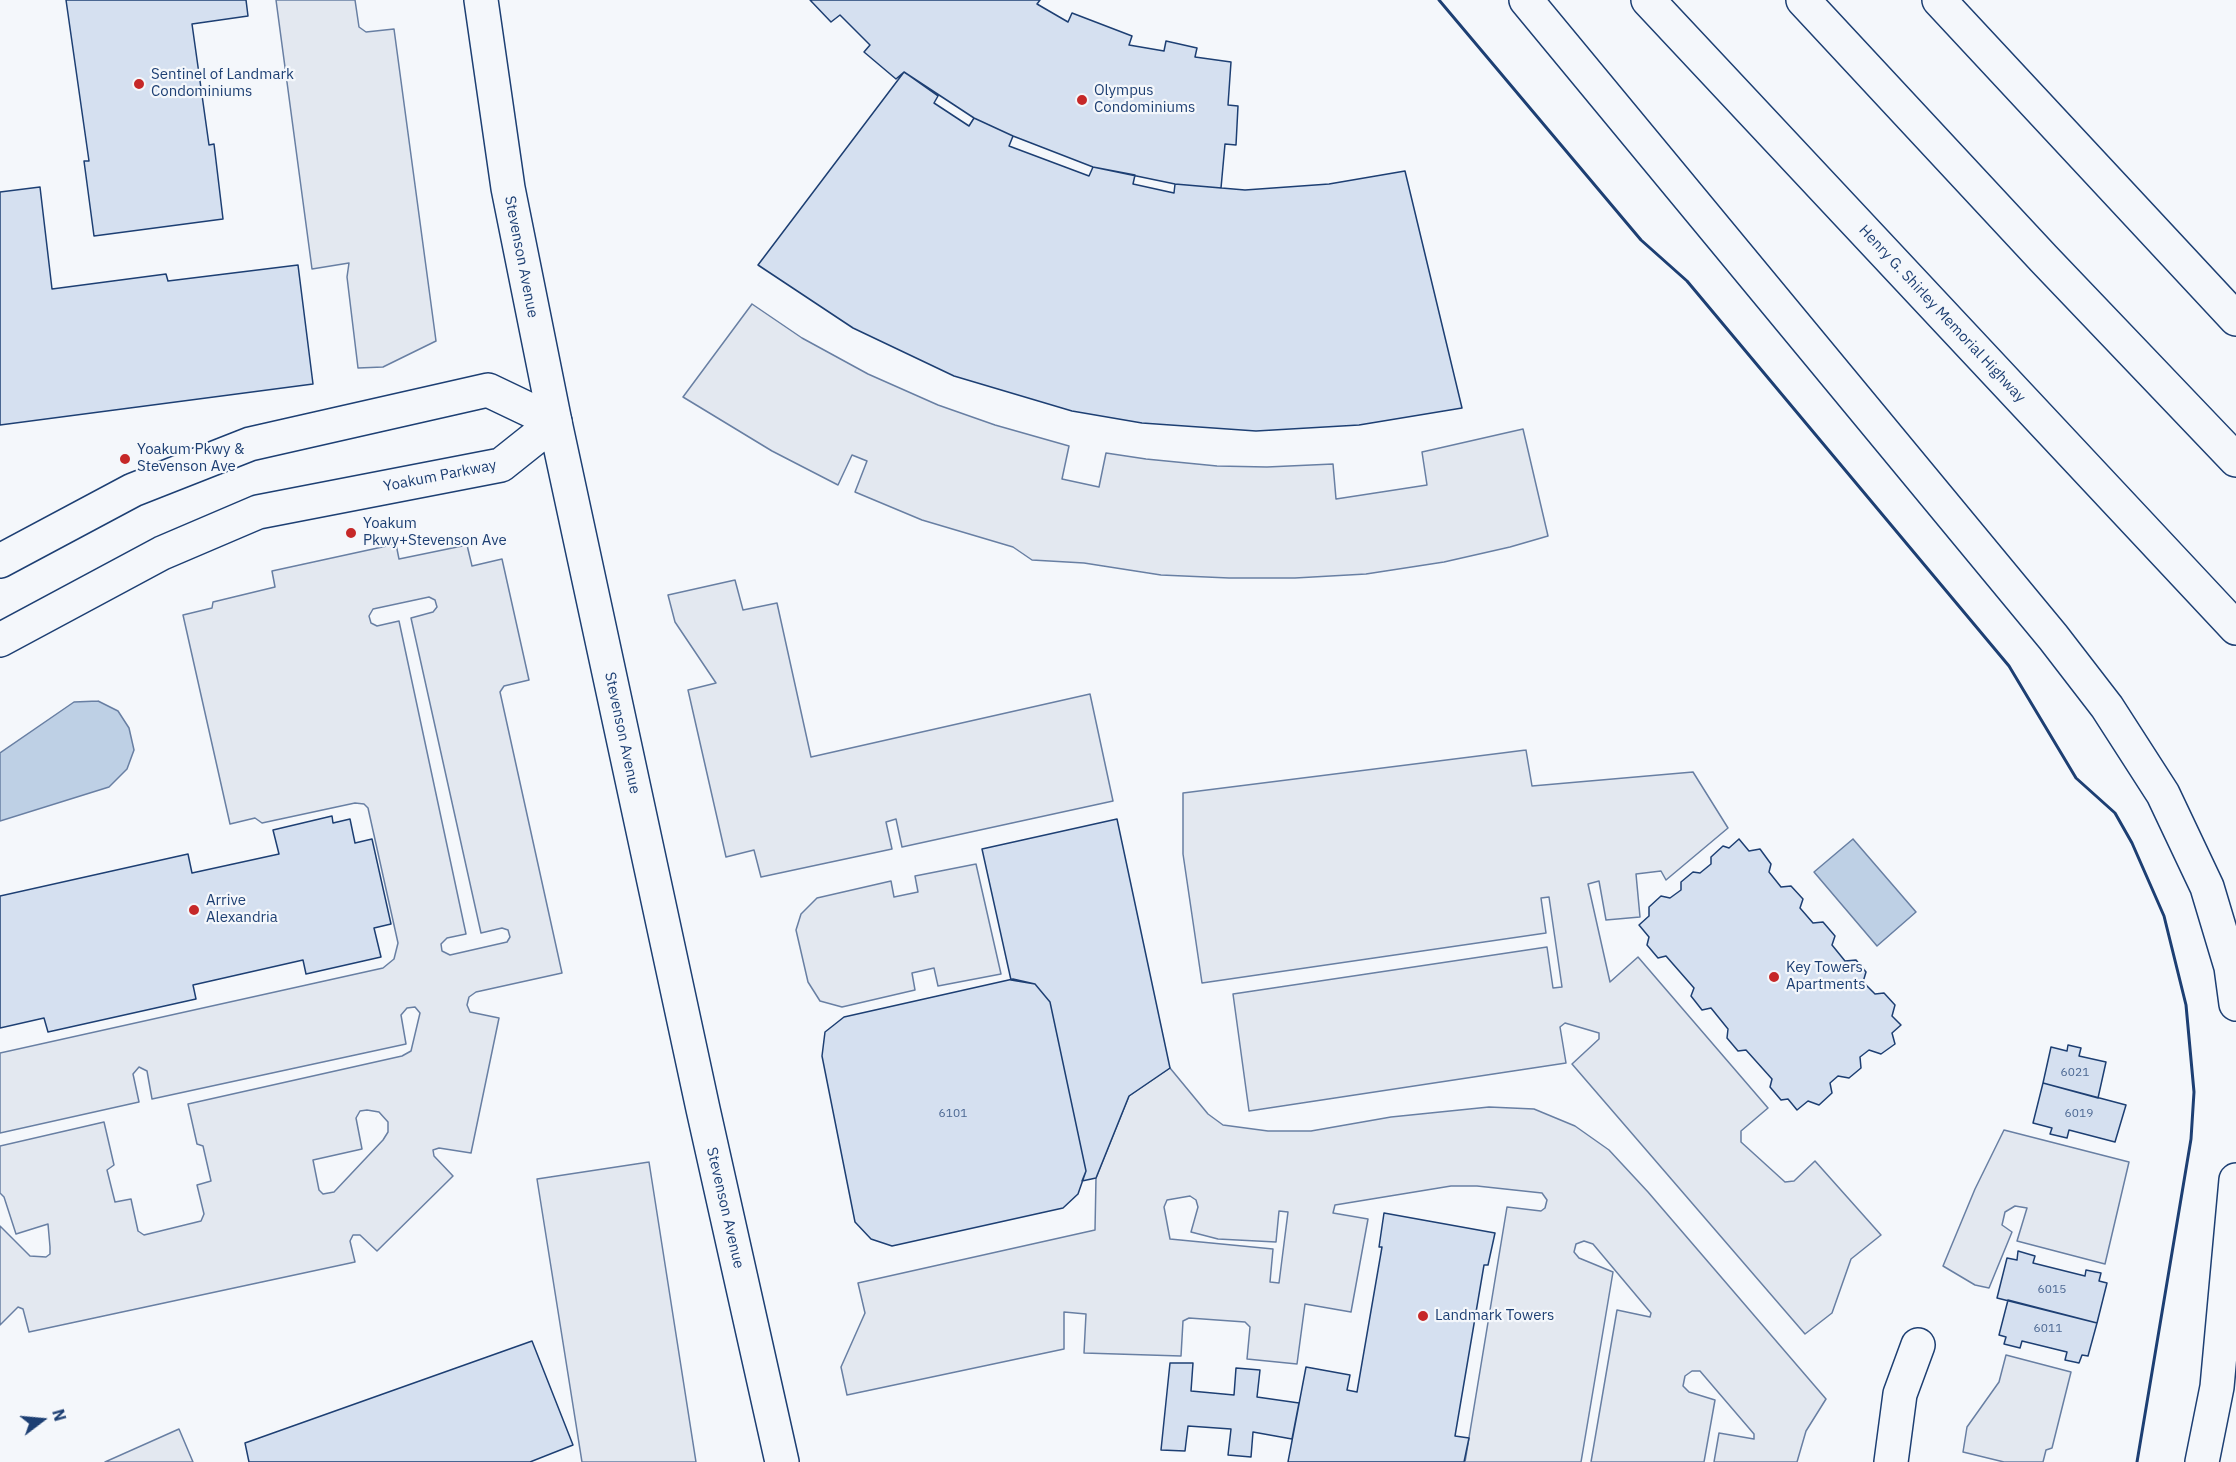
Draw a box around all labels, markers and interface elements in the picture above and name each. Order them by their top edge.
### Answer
place label: Sentinel of Landmark Condominiums [151,66,294,101]
marker: Sentinel of Landmark Condominiums [132,77,146,91]
place label: Olympus Condominiums [1094,82,1195,117]
marker: Olympus Condominiums [1075,93,1089,107]
street label: Stevenson Avenue [500,194,542,320]
street label: Henry G. Shirley Memorial Highway [1855,222,2029,406]
place label: Yoakum Pkwy & Stevenson Ave [137,441,244,476]
marker: Yoakum Pkwy & Stevenson Ave [118,452,132,466]
street label: Yoakum Parkway [382,456,498,496]
place label: Yoakum Pkwy+Stevenson Ave [363,515,507,550]
marker: Yoakum Pkwy+Stevenson Ave [344,526,358,540]
street label: Stevenson Avenue [600,671,644,795]
place label: Arrive Alexandria [206,892,278,927]
marker: Arrive Alexandria [187,903,201,917]
place label: Key Towers Apartments [1786,959,1866,994]
marker: Key Towers Apartments [1767,970,1781,984]
house number: 6021 [2061,1066,2089,1080]
house number: 6101 [939,1107,967,1121]
house number: 6019 [2065,1107,2093,1121]
street label: Stevenson Avenue [702,1146,748,1270]
house number: 6015 [2038,1283,2066,1297]
place label: Landmark Towers [1435,1307,1554,1325]
marker: Landmark Towers [1416,1309,1430,1323]
house number: 6011 [2034,1322,2062,1336]
north arrow [12,1390,72,1450]
text: N [48,1407,71,1423]

